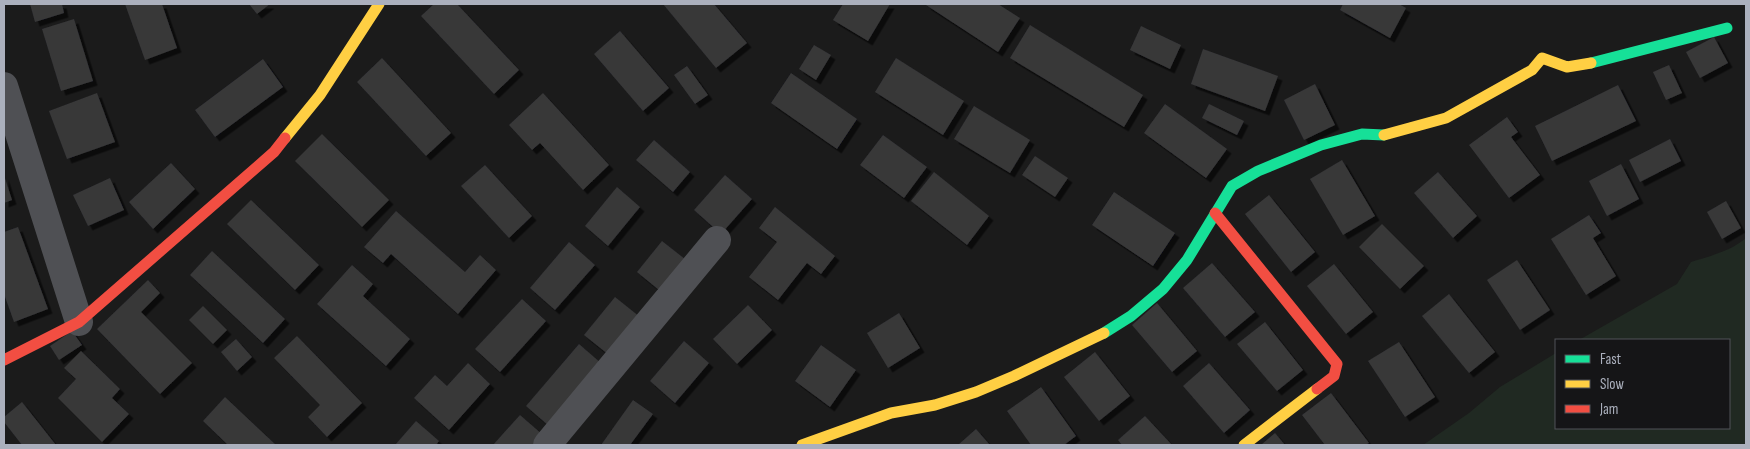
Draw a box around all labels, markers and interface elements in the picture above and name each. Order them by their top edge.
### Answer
legend [1555,339,1730,429]
text: Fast [1600,350,1622,369]
text: Slow [1600,375,1624,394]
text: Jam [1599,400,1618,419]

